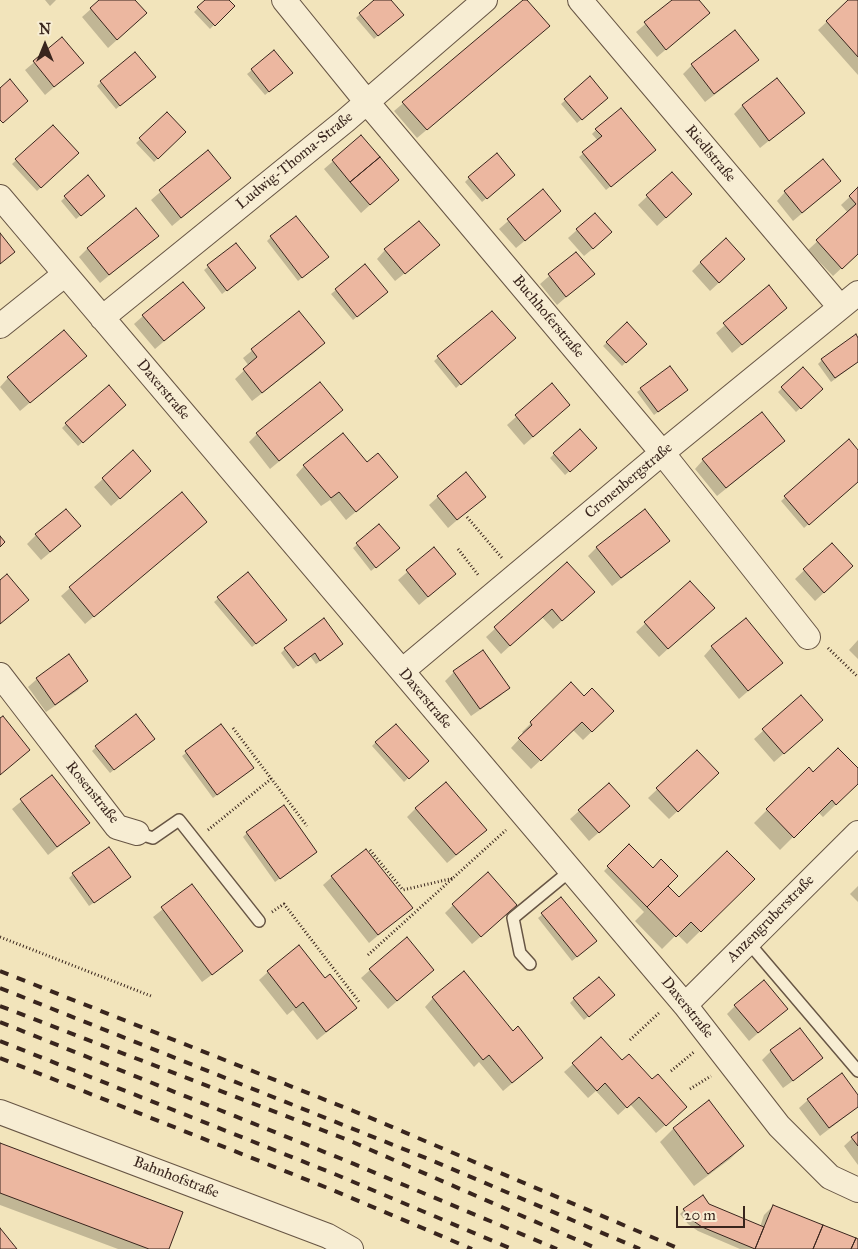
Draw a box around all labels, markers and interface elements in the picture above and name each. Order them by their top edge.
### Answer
north arrow [20,20,70,70]
text: N [39,21,51,38]
street label: Ludwig-Thoma-Straße [233,108,357,214]
street label: Riedlstraße [681,122,739,186]
street label: Buchhoferstraße [508,272,588,362]
street label: Daxerstraße [133,356,193,424]
street label: Cronenbergstraße [582,439,676,523]
street label: Daxerstraße [395,665,455,733]
street label: Rosenstraße [62,758,122,828]
street label: Anzengruberstraße [724,872,818,966]
street label: Daxerstraße [657,974,717,1042]
street label: Bahnhofstraße [131,1153,221,1203]
scale bar [678,1196,747,1228]
text: 20 m [684,1206,716,1224]

